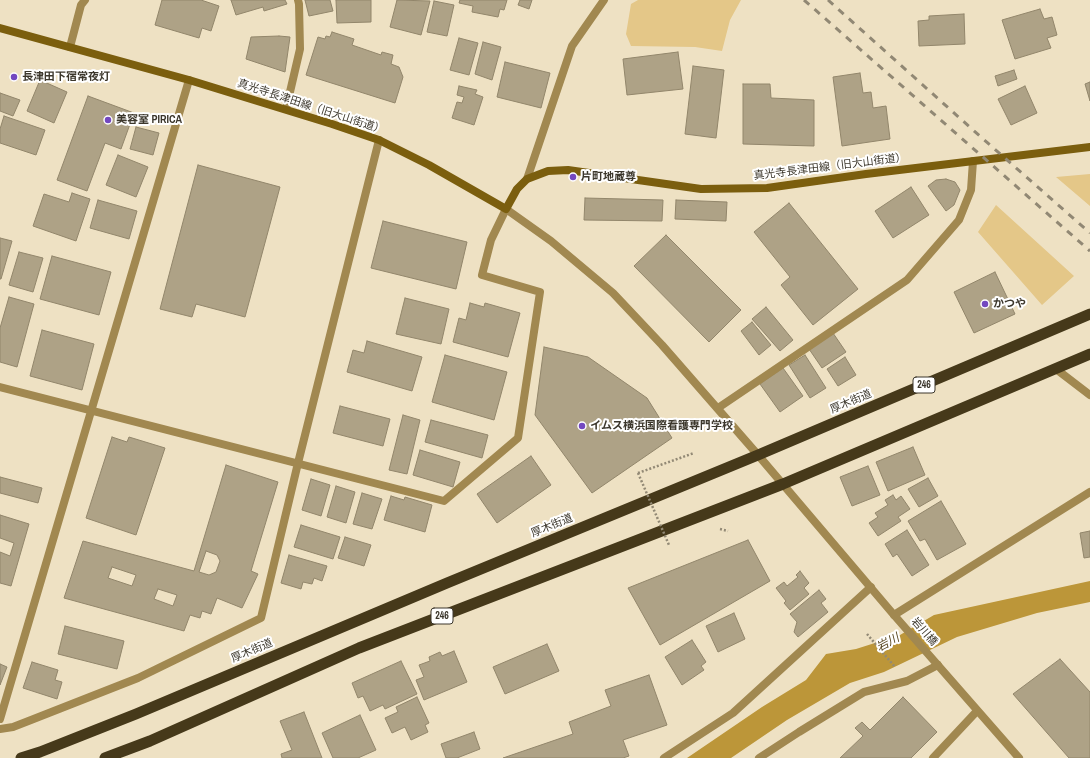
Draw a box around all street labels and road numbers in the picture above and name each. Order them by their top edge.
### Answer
street label: 真光寺長津田線（旧大山街道） [236,77,386,137]
street label: 真光寺長津田線（旧大山街道） [753,151,907,183]
road number: 246 [913,377,935,393]
street label: 厚木街道 [828,387,874,417]
street label: 厚木街道 [529,512,575,540]
road number: 246 [431,608,453,624]
street label: 岩川橋 [908,615,940,649]
street label: 厚木街道 [229,636,275,666]

